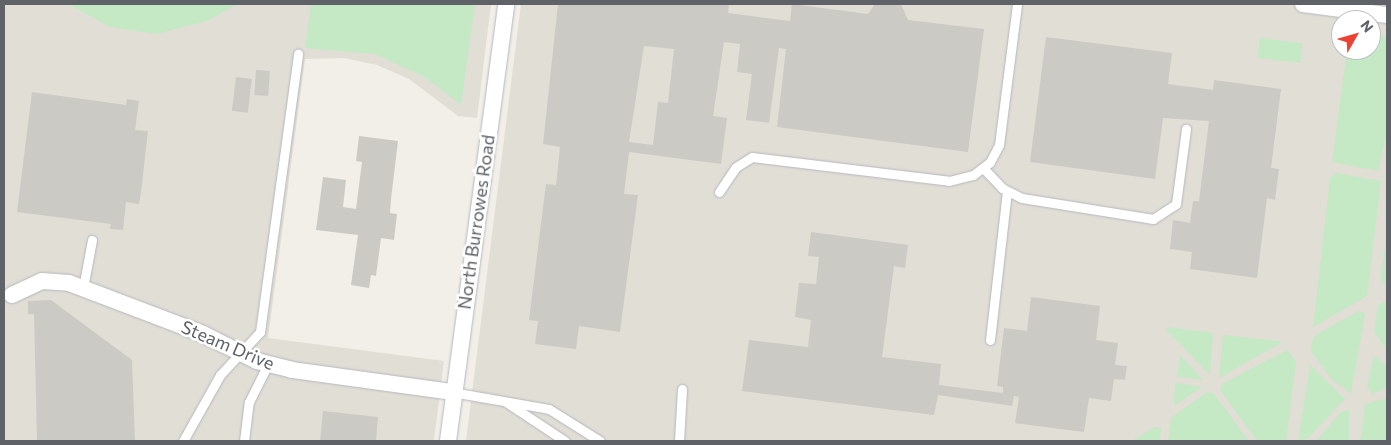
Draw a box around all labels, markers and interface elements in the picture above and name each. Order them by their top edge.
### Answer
north arrow [1331,10,1381,60]
text: N [1357,17,1377,35]
street label: North Burrowes Road [453,133,499,311]
street label: Steam Drive [178,316,278,374]

